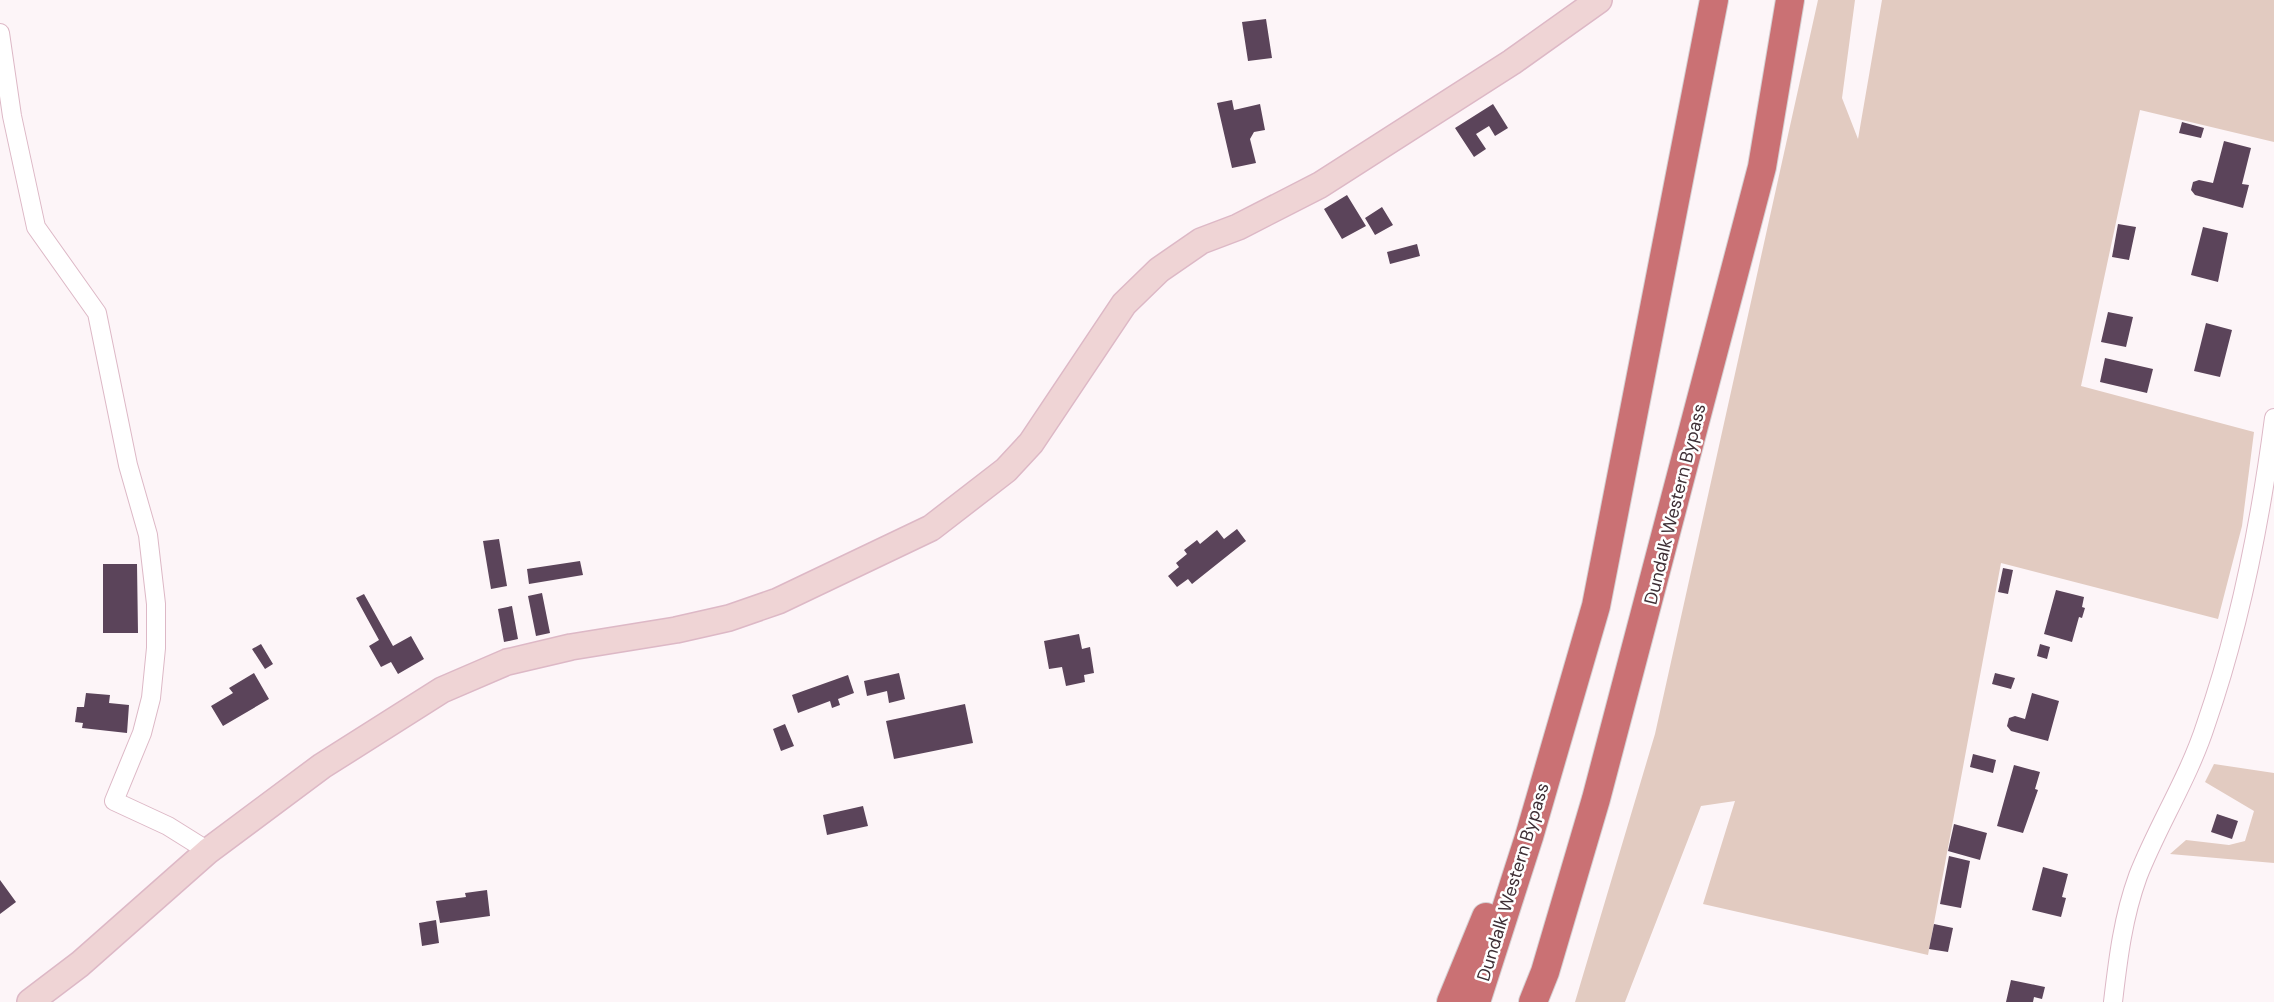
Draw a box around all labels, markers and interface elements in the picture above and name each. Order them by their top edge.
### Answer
street label: Dundalk Western Bypass [1638,401,1712,607]
street label: Dundalk Western Bypass [1471,780,1555,984]

